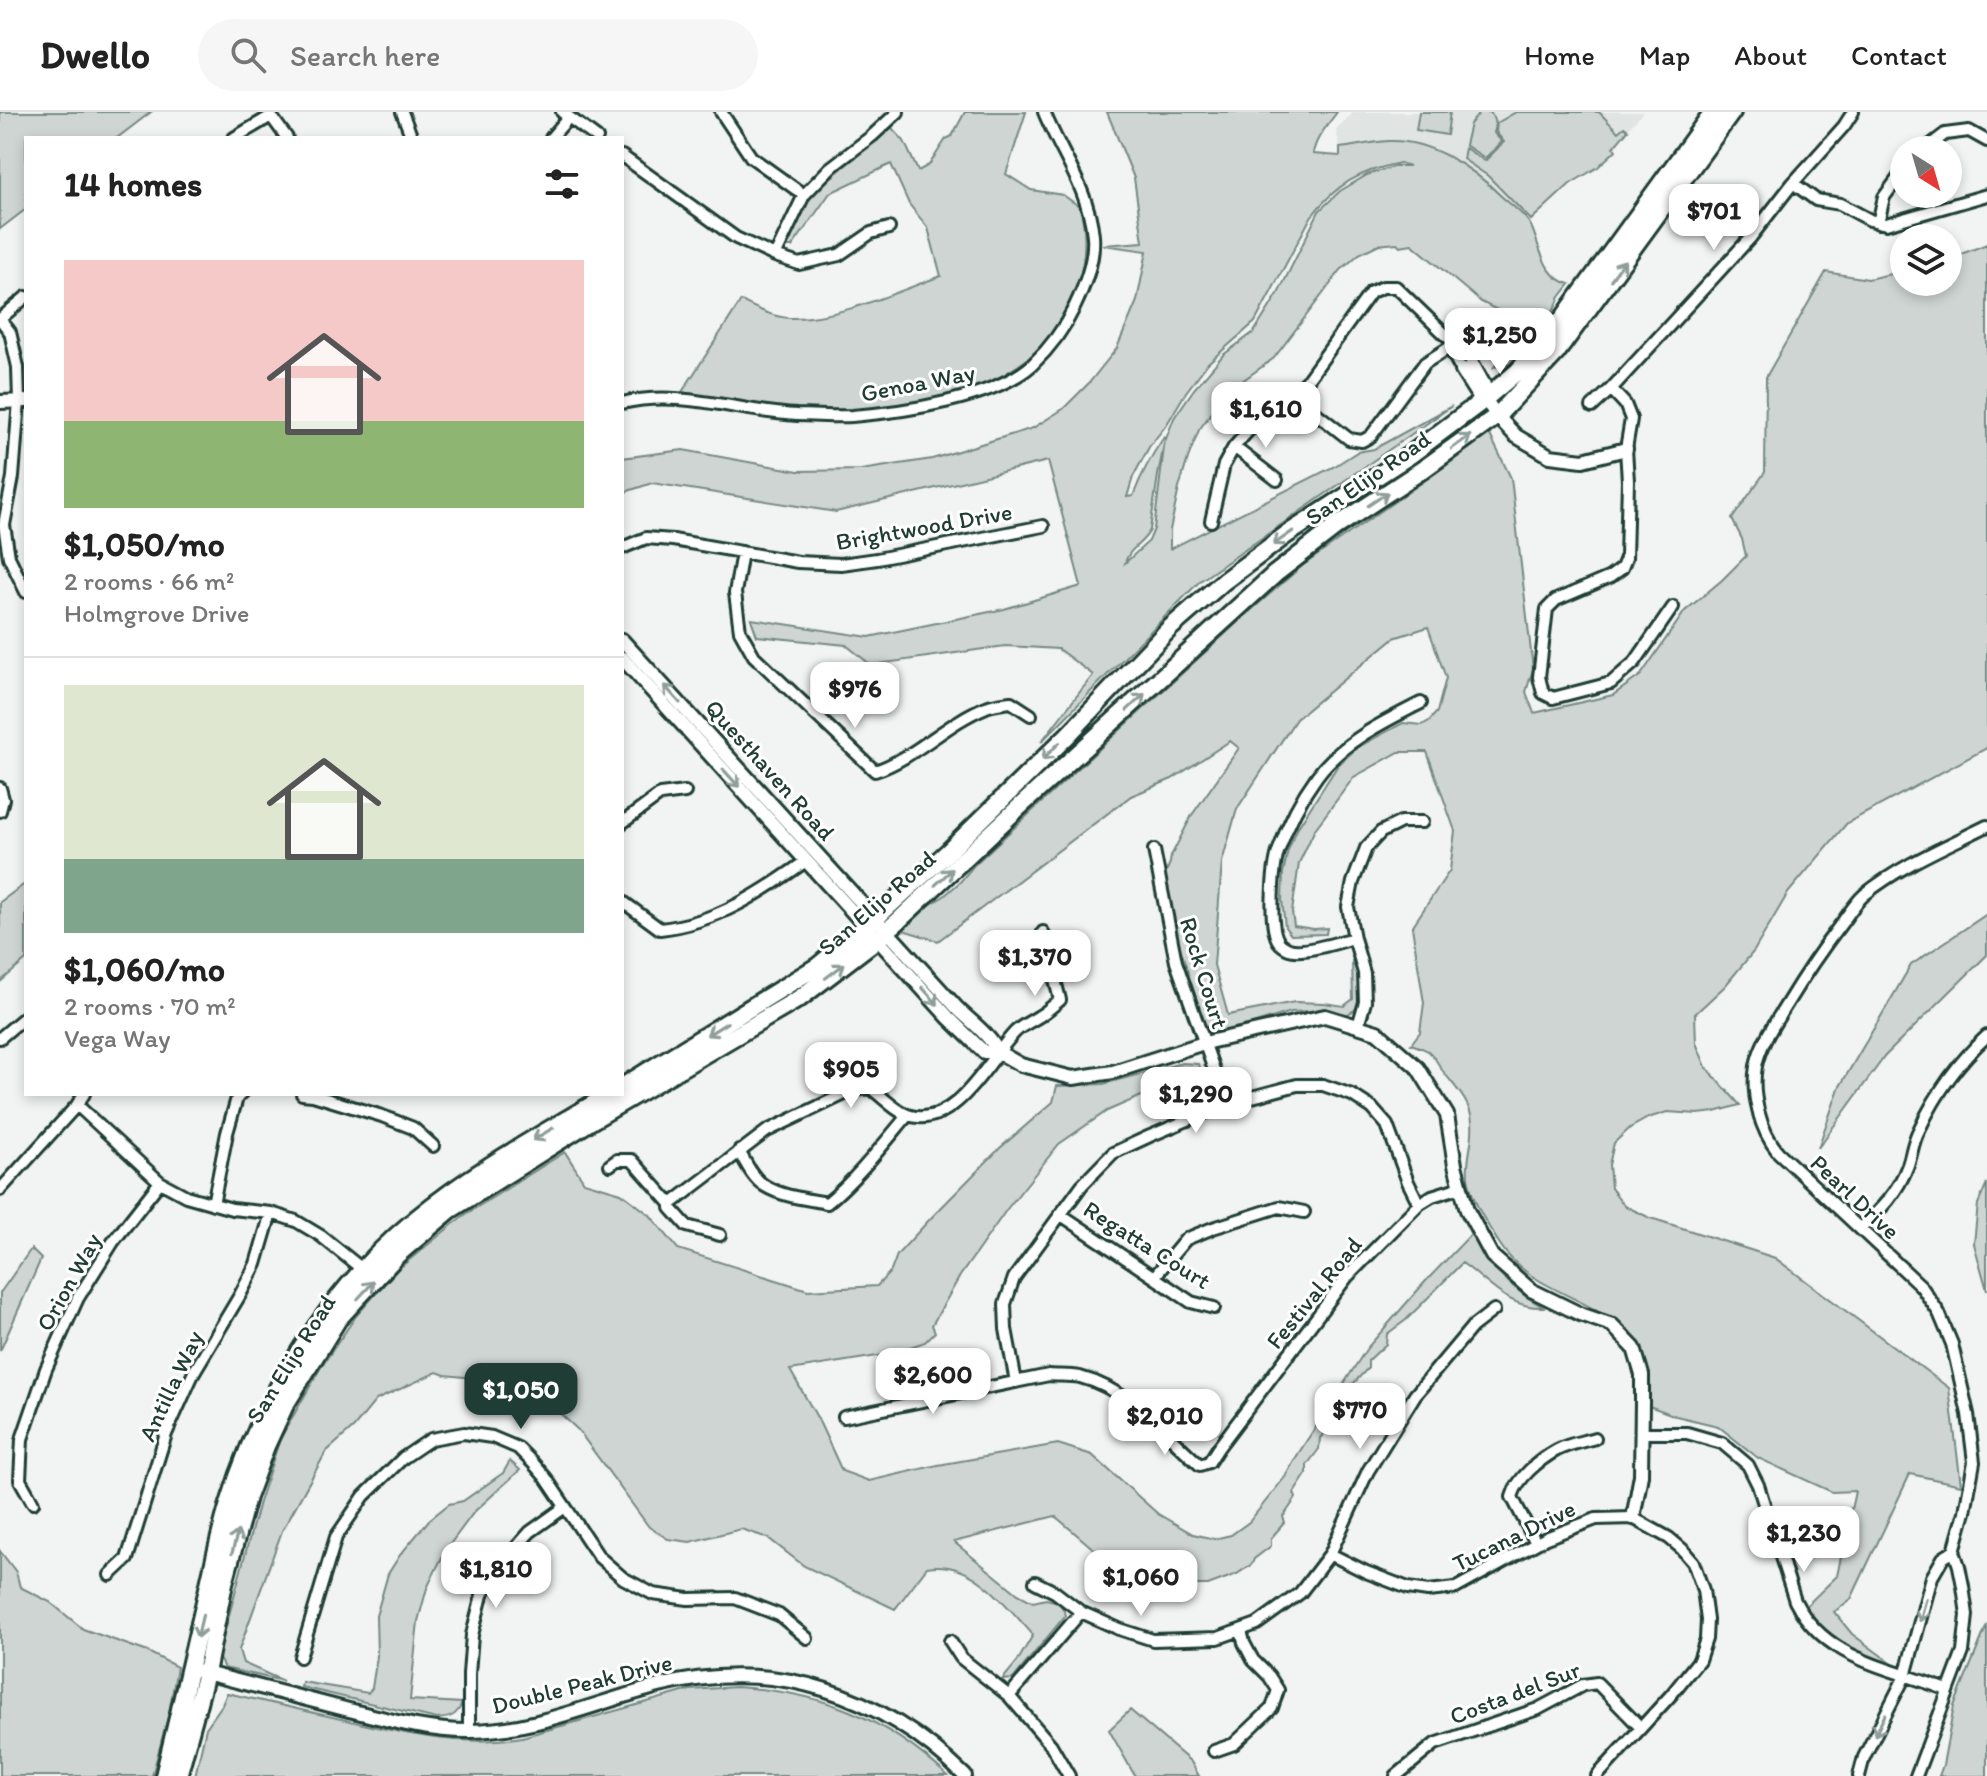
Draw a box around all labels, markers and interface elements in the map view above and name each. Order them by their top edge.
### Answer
search box [198,19,758,91]
text: Dwello [40,32,150,78]
icon: search [226,33,270,77]
text: Search here [290,37,440,74]
text: Home [1524,38,1595,72]
text: Map [1639,38,1690,72]
text: About [1734,38,1807,72]
text: Contact [1851,38,1947,72]
north arrow [1890,136,1962,208]
map controls [1890,136,1962,296]
icon: filters [540,162,584,206]
text: 14 homes [64,164,202,205]
pin: $701 [1667,184,1761,252]
text: $701 [1687,194,1741,226]
button: layers [1890,224,1962,296]
one-way arrow [1609,260,1626,281]
pin: $1,250 [1435,308,1565,376]
icon: home [252,312,396,456]
text: $1,250 [1463,318,1537,350]
street label: Genoa Way [858,357,978,408]
pin: $1,610 [1201,382,1331,450]
text: $1,610 [1229,392,1303,424]
street label: San Elijo Road [1299,424,1436,531]
one-way arrow [1449,433,1471,450]
one-way arrow [1366,491,1388,507]
street label: Brightwood Drive [834,497,1014,556]
text: $1,050/mo [64,524,225,565]
one-way arrow [1272,530,1294,546]
text: 2 rooms · 66 m² [64,565,234,597]
text: Holmgrove Drive [64,597,249,629]
pin: $976 [808,662,902,730]
text: $976 [828,672,882,704]
one-way arrow [663,685,681,705]
street label: Questhaven Road [699,693,841,846]
one-way arrow [1125,693,1145,711]
icon: home [252,737,396,881]
one-way arrow [1042,741,1061,760]
one-way arrow [722,768,740,788]
street label: San Elijo Road [812,844,941,962]
one-way arrow [934,868,954,887]
street label: Rock Court [1174,914,1235,1032]
pin: $1,370 [970,930,1100,998]
text: $1,370 [998,940,1072,972]
text: $1,060/mo [64,949,225,990]
one-way arrow [823,963,845,980]
one-way arrow [920,986,938,1006]
text: 2 rooms · 70 m² [64,990,236,1022]
one-way arrow [706,1021,729,1037]
text: Vega Way [64,1022,171,1054]
pin: $905 [804,1042,898,1110]
text: $905 [823,1052,879,1084]
pin: $1,290 [1131,1067,1261,1135]
text: $1,290 [1159,1077,1233,1109]
one-way arrow [532,1126,555,1142]
street label: Pearl Drive [1805,1148,1906,1245]
street label: Regatta Court [1078,1194,1216,1295]
street label: Orion Way [30,1227,108,1336]
street label: Festival Road [1260,1231,1368,1355]
one-way arrow [356,1280,374,1300]
street label: San Elijo Road [239,1289,342,1428]
street label: Antilla Way [132,1326,209,1446]
pin: $2,600 [868,1348,998,1416]
text: $2,600 [894,1358,972,1390]
pin: $1,050 [456,1363,586,1431]
text: $1,050 [482,1373,560,1405]
pin: $770 [1313,1383,1407,1451]
pin: $2,010 [1100,1389,1230,1457]
text: $770 [1333,1393,1388,1425]
text: $2,010 [1126,1399,1204,1431]
street label: Tucana Drive [1448,1493,1580,1578]
pin: $1,230 [1739,1506,1869,1574]
text: $1,230 [1766,1516,1842,1548]
one-way arrow [228,1530,243,1556]
pin: $1,810 [431,1542,561,1610]
pin: $1,060 [1076,1550,1206,1618]
text: $1,810 [459,1552,533,1584]
text: $1,060 [1102,1560,1180,1592]
one-way arrow [1914,1596,1929,1622]
one-way arrow [191,1613,206,1638]
street label: Double Peak Drive [489,1647,675,1720]
street label: Costa del Sur [1446,1654,1584,1731]
one-way arrow [1871,1712,1887,1736]

